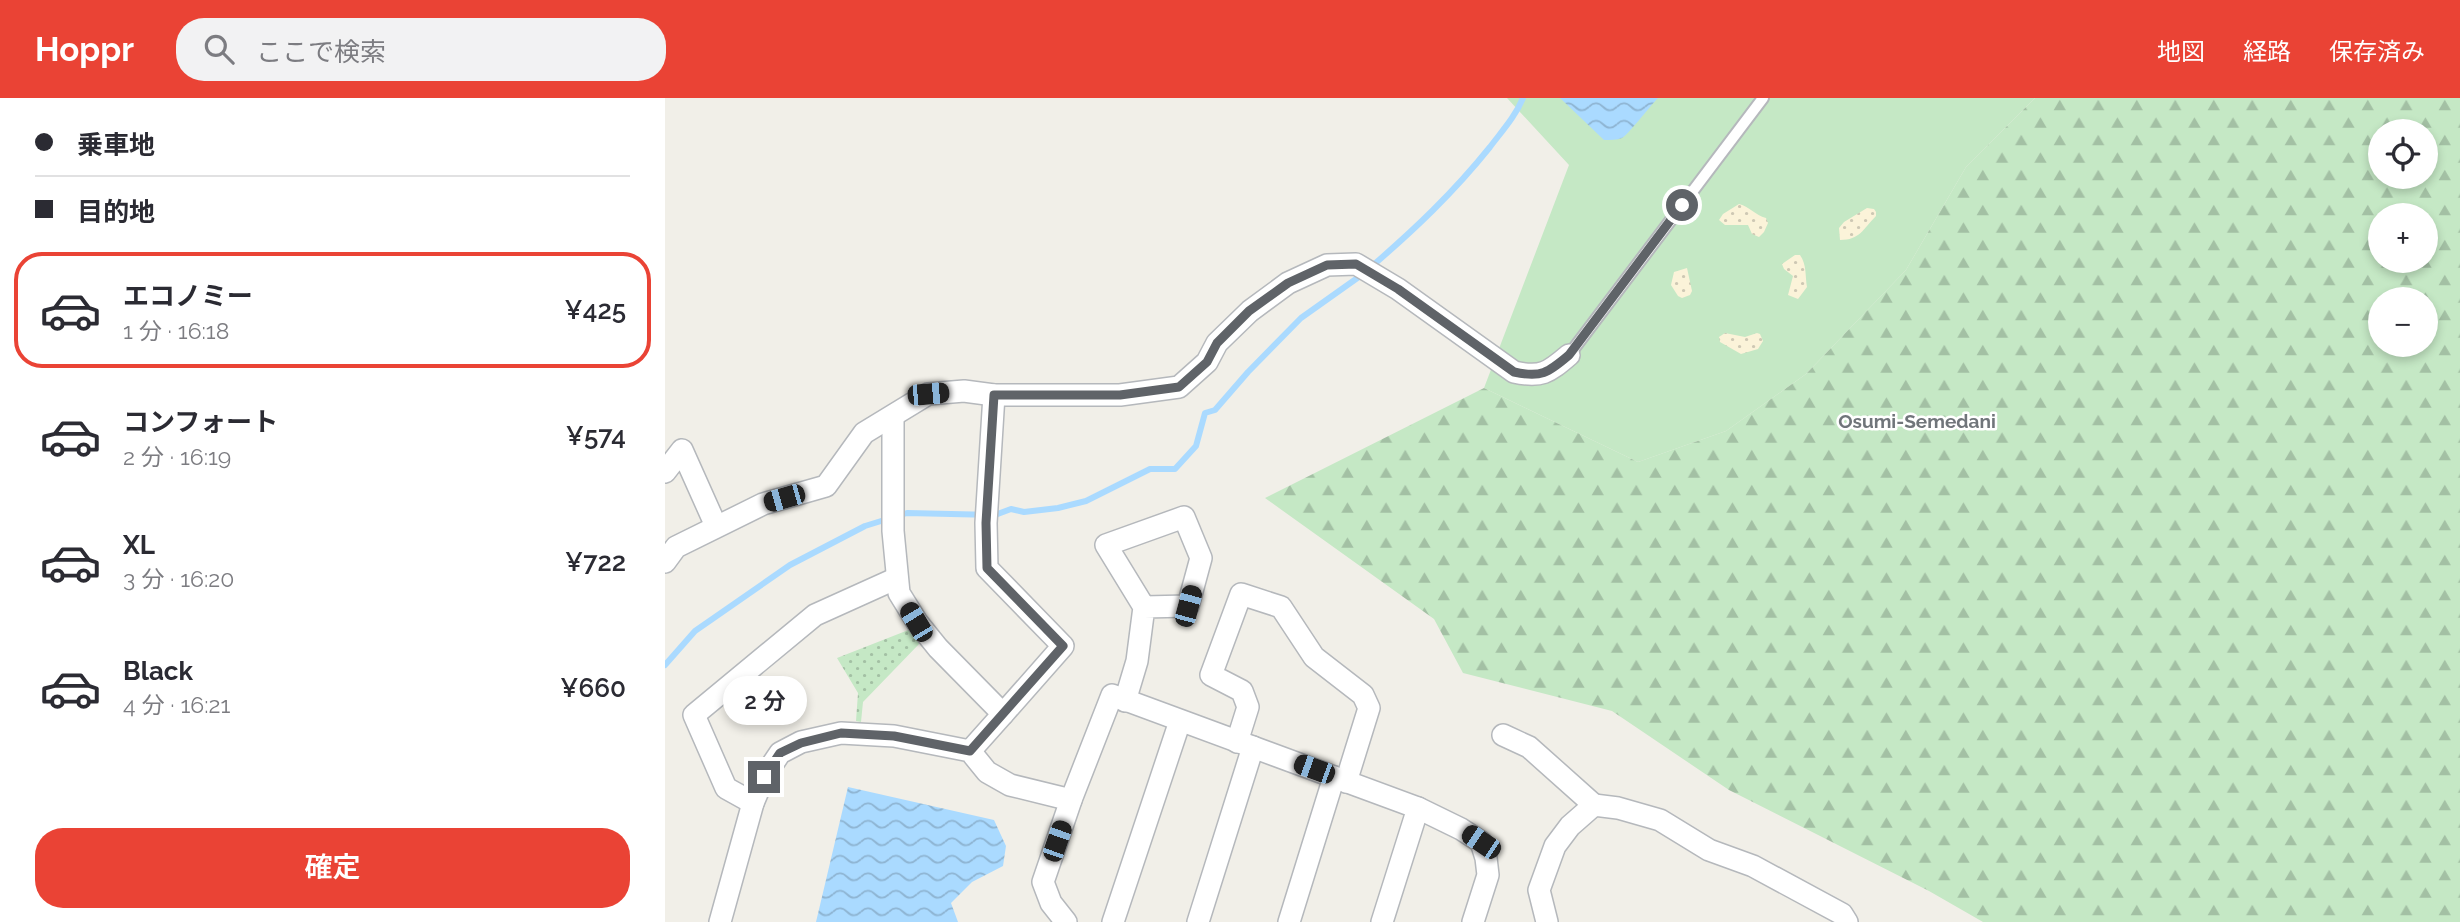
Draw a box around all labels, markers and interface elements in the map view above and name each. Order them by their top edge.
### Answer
search box [176,18,666,81]
text: Hoppr [35,30,134,69]
icon: search [200,30,238,68]
text: ここで検索 [256,37,386,67]
text: 地図 [2157,37,2205,66]
text: 経路 [2243,37,2291,66]
text: 保存済み [2329,37,2425,66]
map controls [2368,119,2438,357]
button: locate [2368,119,2438,189]
text: 乗車地 [77,130,155,160]
route start [1666,189,1698,221]
text: 目的地 [77,197,155,227]
button: + [2368,203,2438,273]
icon: car [39,279,102,342]
text: エコノミー [123,281,253,311]
button: − [2368,287,2438,357]
text: ¥425 [565,295,626,325]
text: 1 分 · 16:18 [123,317,229,344]
car [907,382,950,406]
icon: car [39,405,102,468]
text: コンフォート [123,407,278,437]
district label: Osumi-Semedani [1838,410,1996,432]
text: ¥574 [566,421,626,451]
text: 2 分 · 16:19 [123,443,231,470]
car [761,482,808,514]
text: XL [123,530,155,560]
icon: car [39,531,102,594]
text: ¥722 [565,547,626,577]
text: 3 分 · 16:20 [123,565,234,592]
car [1173,583,1204,629]
car [897,599,936,645]
text: Black [123,656,193,686]
icon: car [39,657,102,720]
text: ¥660 [560,673,626,703]
callout: 2 分 [722,676,806,724]
text: 2 分 [744,687,786,714]
text: 4 分 · 16:21 [123,691,230,718]
car [1291,752,1338,786]
route end [748,761,780,793]
car [1041,818,1074,864]
car [1458,822,1505,862]
button: 確定 [35,828,630,908]

